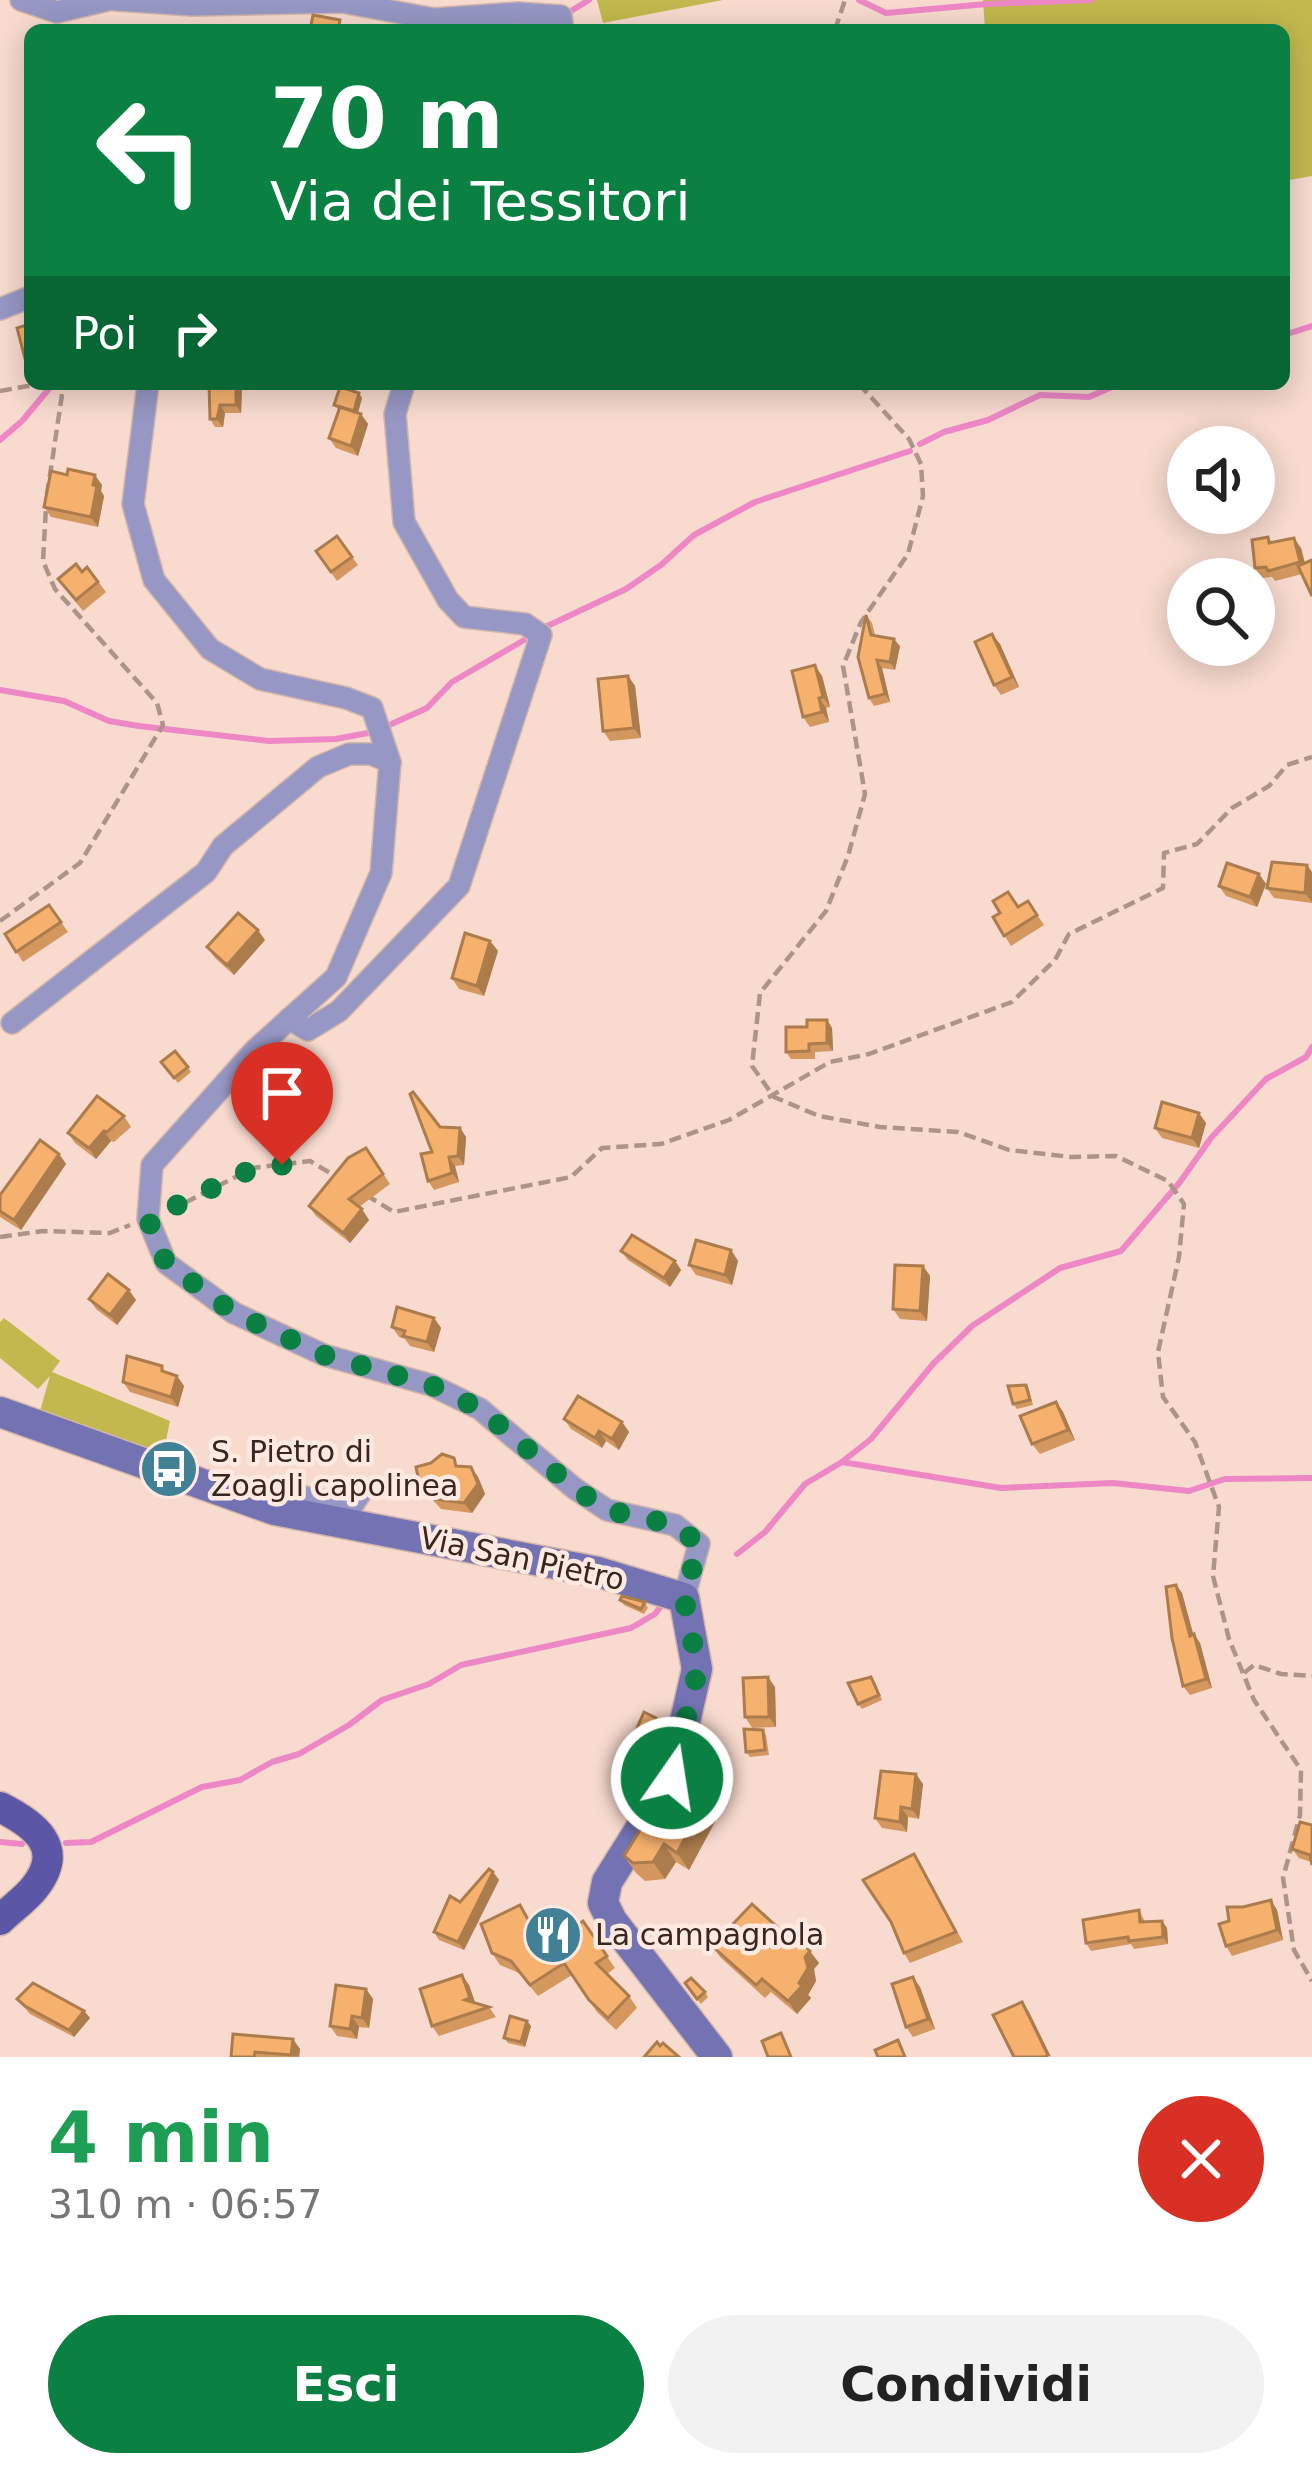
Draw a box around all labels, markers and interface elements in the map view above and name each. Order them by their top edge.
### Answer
text: 70 m [270,70,504,168]
icon: left [72,72,228,228]
text: Via dei Tessitori [270,170,690,233]
icon: right [162,300,228,366]
text: Poi [72,307,138,360]
map controls [1167,426,1275,666]
button: sound [1167,426,1275,534]
button: search [1167,558,1275,666]
pin [231,1042,333,1165]
icon: arrive [249,1060,315,1126]
place label: S. Pietro di Zoagli capolinea [211,1434,458,1503]
bus stop icon: S. Pietro di Zoagli capolinea [138,1438,200,1500]
street label: Via San Pietro [417,1520,628,1597]
position arrow [609,1715,735,1841]
restaurant icon: La campagnola [522,1904,584,1966]
place label: La campagnola [595,1917,824,1952]
text: 4 min [48,2095,274,2179]
button: close [1138,2096,1264,2222]
text: 310 m · 06:57 [48,2182,322,2227]
button: Esci [48,2315,644,2453]
button: Condividi [668,2315,1264,2453]

